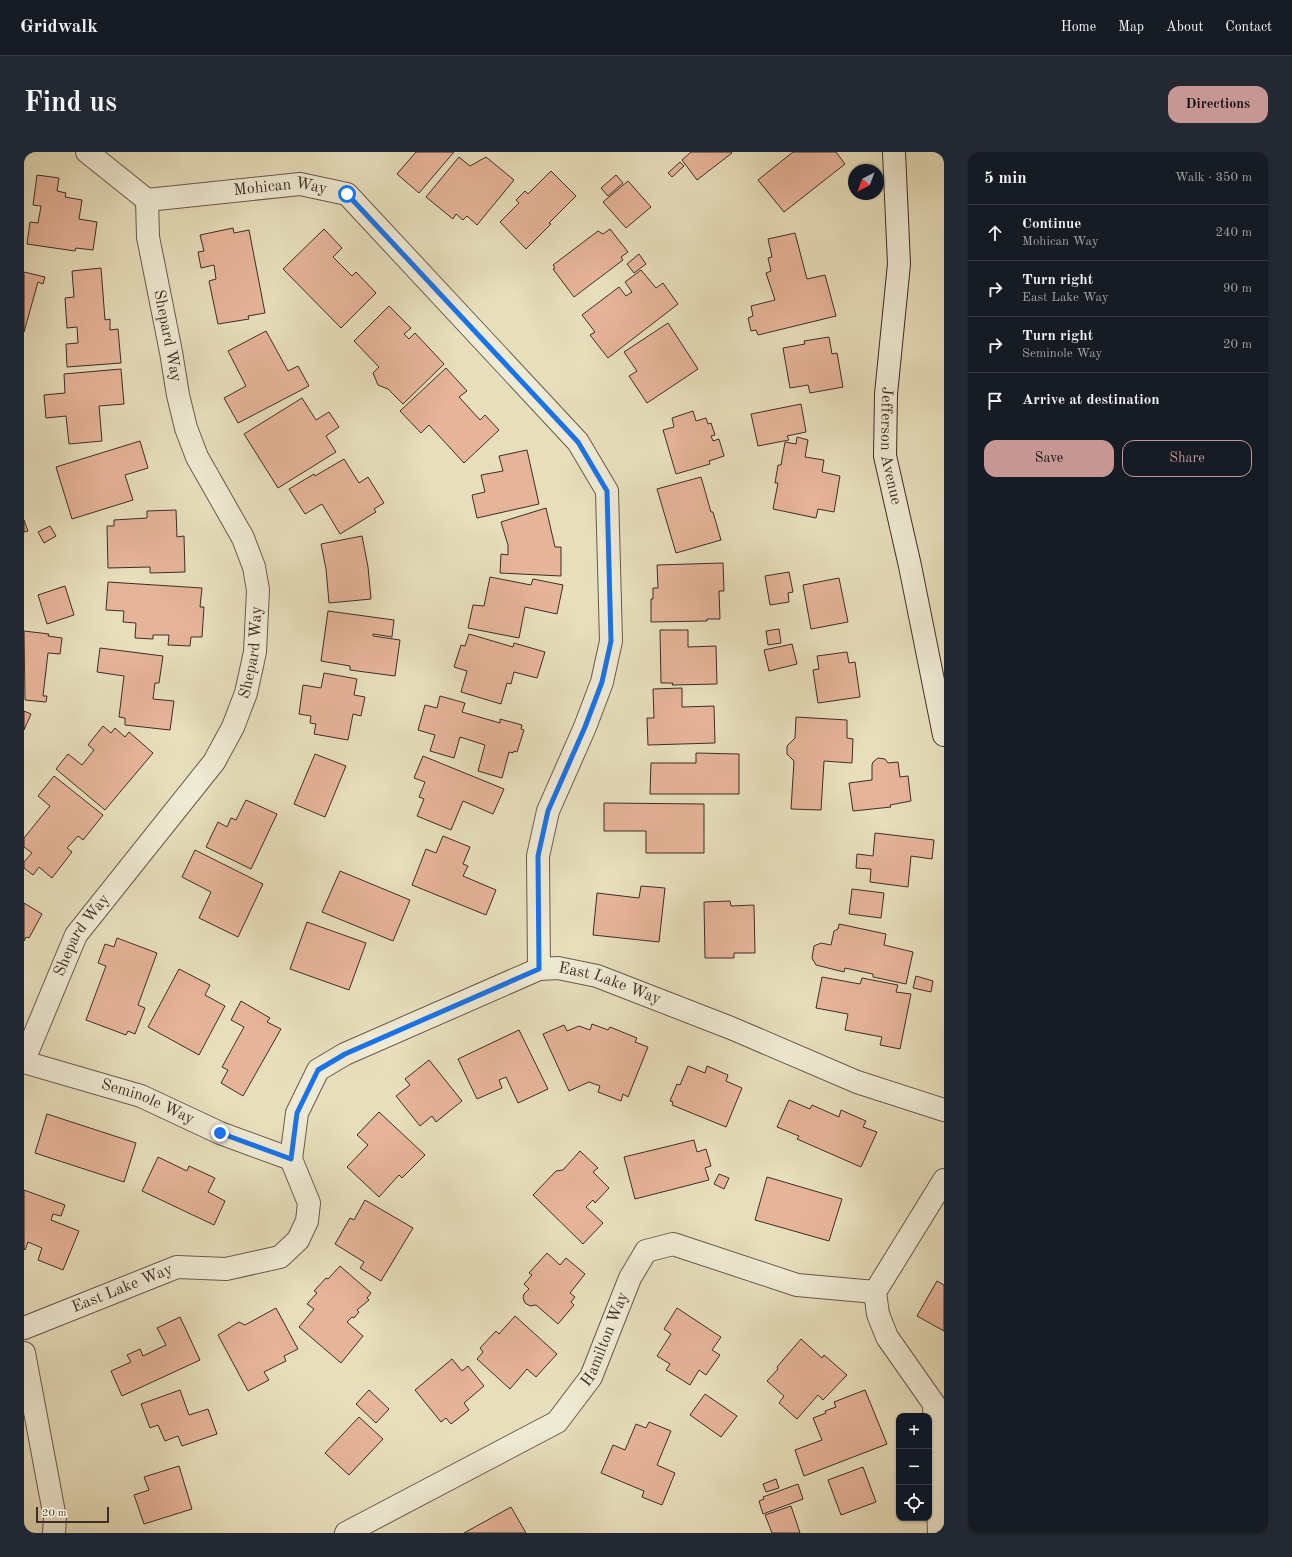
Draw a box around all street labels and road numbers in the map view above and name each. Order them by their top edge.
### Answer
street label: Mohican Way [233,175,329,199]
street label: Shepard Way [150,289,184,384]
street label: Jefferson Avenue [877,386,904,506]
street label: Shepard Way [236,605,265,701]
street label: Shepard Way [52,891,113,979]
street label: East Lake Way [557,960,663,1008]
street label: Seminole Way [99,1077,197,1128]
street label: East Lake Way [70,1261,175,1316]
street label: Hamilton Way [579,1289,632,1390]

